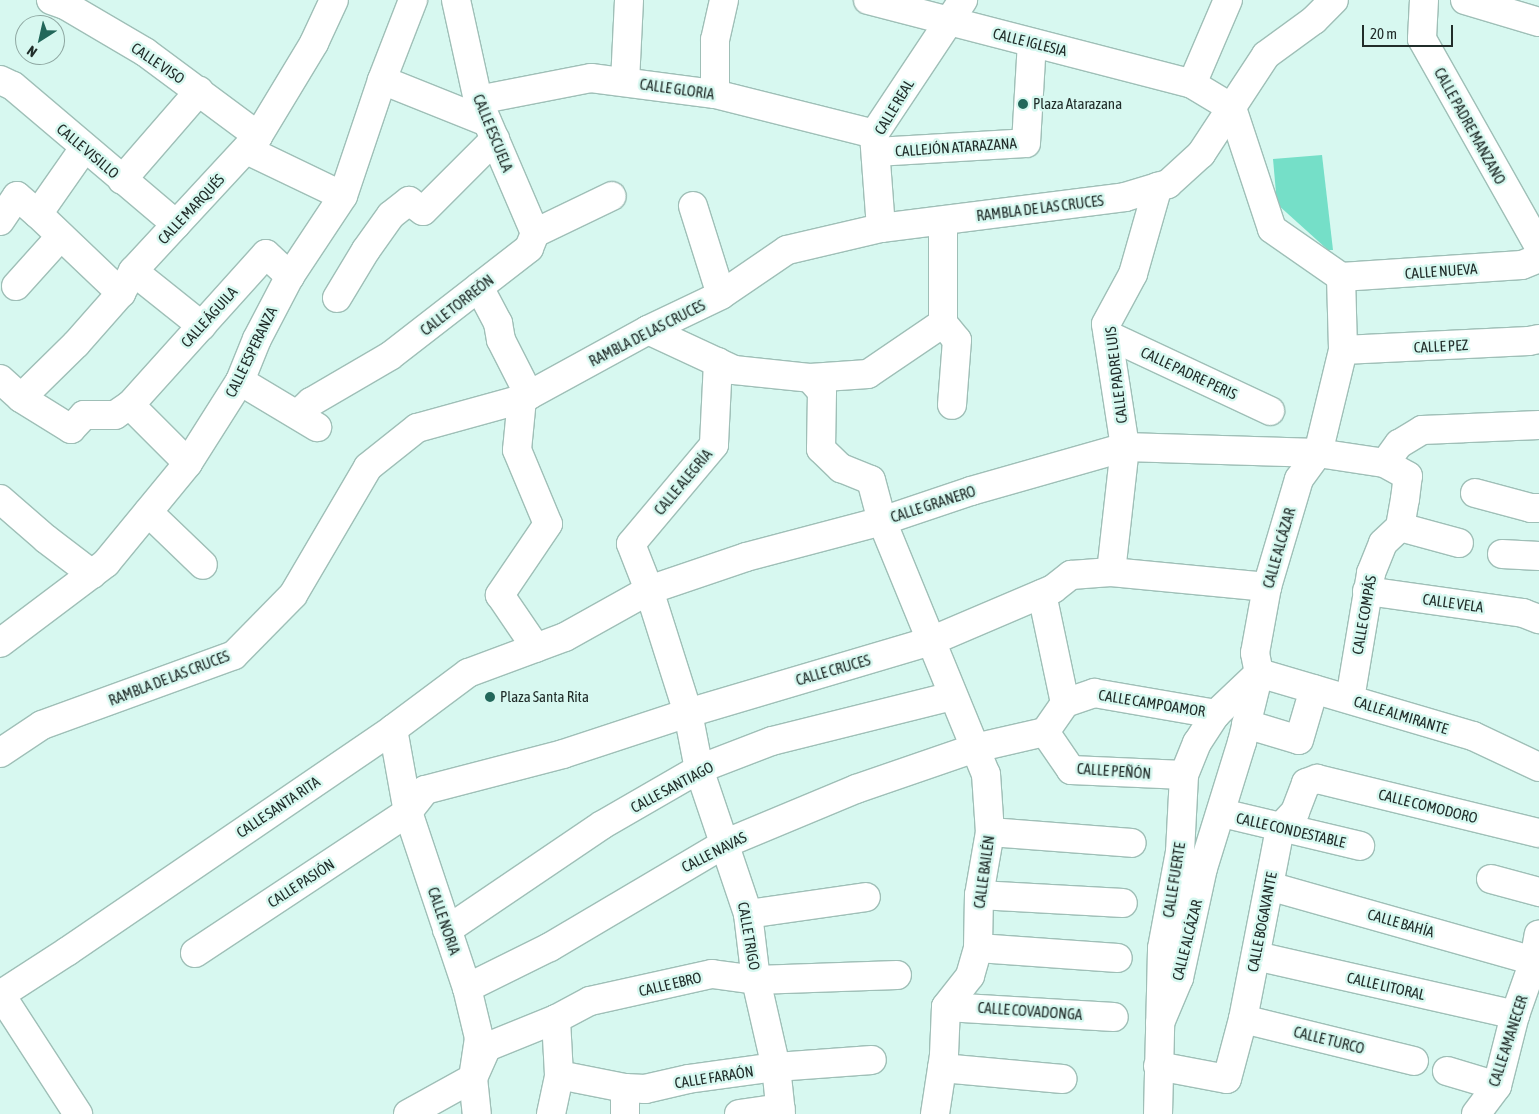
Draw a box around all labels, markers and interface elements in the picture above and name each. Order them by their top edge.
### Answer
north arrow [15,15,65,65]
scale bar [1364,15,1455,47]
street label: CALLE IGLESIA [991,24,1069,60]
text: 20 m [1370,25,1397,42]
street label: CALLE VISO [128,39,188,87]
text: N [24,43,40,60]
street label: CALLE PADRE MANZANO [1430,65,1510,187]
street label: CALLE GLORIA [639,75,715,103]
street label: CALLE REAL [871,76,917,138]
street label: CALLE ESCUELA [469,92,517,174]
place label: Plaza Atarazana [1033,95,1122,113]
marker: Plaza Atarazana [1017,98,1029,110]
street label: CALLE VISILLO [53,120,123,182]
street label: CALLEJÓN ATARAZANA [895,134,1017,160]
street label: CALLE MARQUÉS [154,170,228,248]
street label: RAMBLA DE LAS CRUCES [975,191,1105,225]
street label: CALLE NUEVA [1404,259,1478,283]
street label: CALLE TORREÓN [417,271,497,339]
street label: CALLE ÁGUILA [177,283,241,351]
street label: RAMBLA DE LAS CRUCES [586,296,708,370]
street label: CALLE ESPERANZA [221,304,281,400]
street label: CALLE PADRE LUIS [1101,326,1131,424]
street label: CALLE PEZ [1413,336,1469,356]
street label: CALLE PADRE PERIS [1138,343,1240,403]
street label: CALLE ALEGRÍA [650,445,716,519]
street label: CALLE GRANERO [888,482,978,526]
street label: CALLE ALCÁZAR [1259,506,1299,590]
street label: CALLE COMPÁS [1348,574,1380,656]
street label: CALLE VELA [1422,590,1484,616]
street label: RAMBLA DE LAS CRUCES [106,647,232,709]
street label: CALLE CRUCES [794,651,872,689]
street label: CALLE CAMPOAMOR [1097,686,1207,720]
place label: Plaza Santa Rita [500,688,589,706]
marker: Plaza Santa Rita [484,691,496,703]
street label: CALLE ALMIRANTE [1352,692,1450,738]
street label: CALLE SANTIAGO [628,758,716,816]
street label: CALLE PEÑÓN [1076,759,1152,783]
street label: CALLE SANTA RITA [233,773,323,841]
street label: CALLE COMODORO [1377,785,1479,827]
street label: CALLE CONDESTABLE [1234,809,1348,851]
street label: CALLE NAVAS [678,828,750,876]
street label: CALLE BAILÉN [970,834,998,910]
street label: CALLE FUERTE [1159,841,1189,919]
street label: CALLE PASIÓN [264,855,338,911]
street label: CALLE BOGAVANTE [1244,871,1280,973]
street label: CALLE NORIA [424,885,464,957]
street label: CALLE ALCÁZAR [1168,898,1206,982]
street label: CALLE TRIGO [734,901,764,971]
street label: CALLE BAHÍA [1366,905,1436,941]
street label: CALLE EBRO [637,968,703,1000]
street label: CALLE LITORAL [1345,968,1427,1004]
street label: CALLE AMANECER [1485,993,1531,1089]
street label: CALLE COVADONGA [977,998,1083,1024]
street label: CALLE TURCO [1292,1023,1366,1057]
street label: CALLE FARAÓN [673,1062,755,1092]

